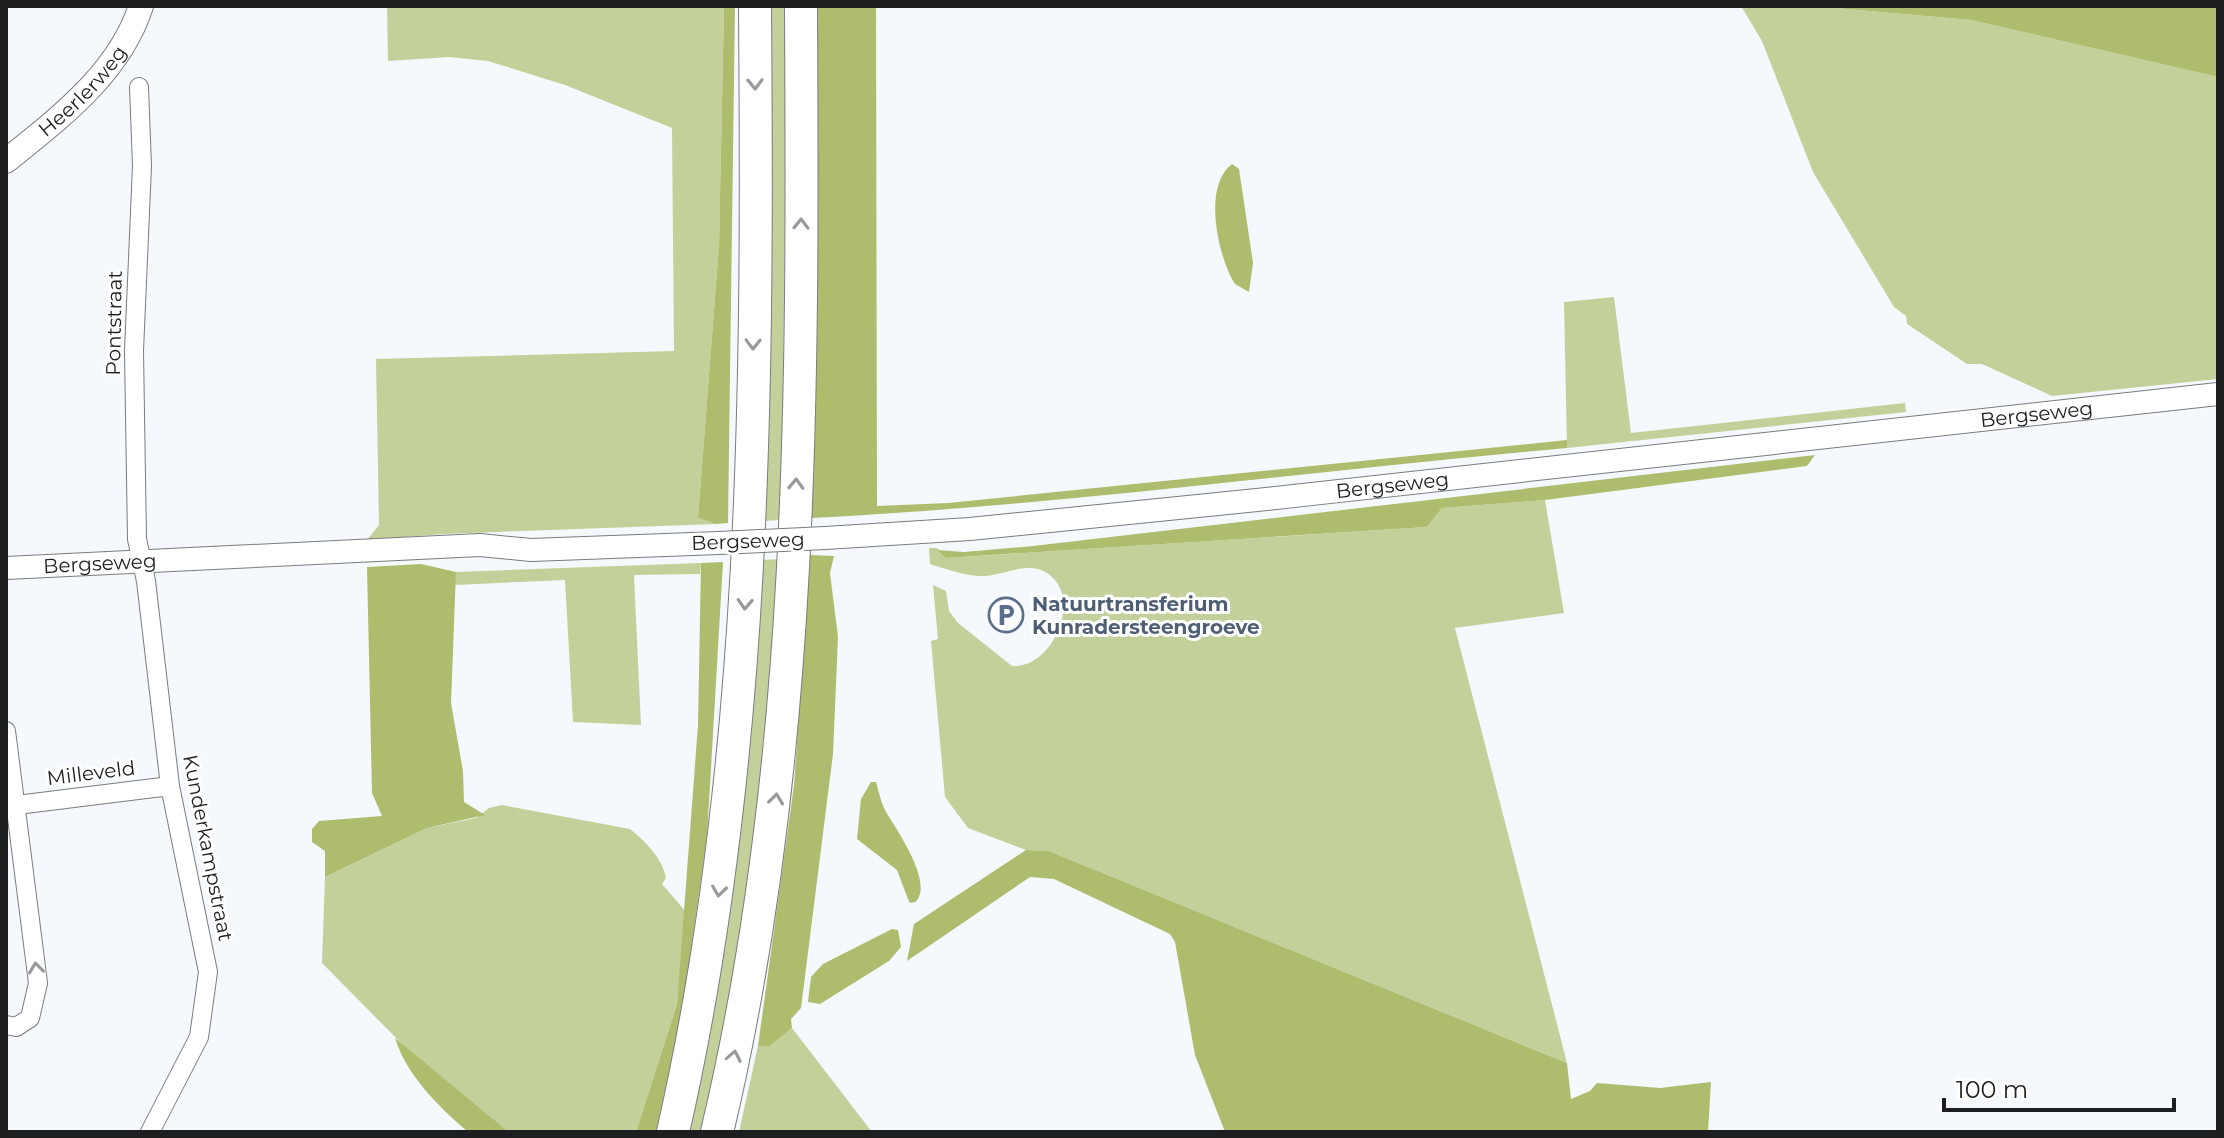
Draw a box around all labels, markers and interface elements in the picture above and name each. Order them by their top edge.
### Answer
street label: Heerlerweg [34,41,132,142]
one-way arrow [747,78,764,91]
one-way arrow [793,217,810,230]
street label: Pontstraat [101,270,127,376]
one-way arrow [744,338,761,351]
street label: Bergseweg [1979,396,2094,432]
street label: Bergseweg [1335,467,1450,503]
one-way arrow [787,477,805,490]
street label: Bergseweg [691,527,805,555]
street label: Bergseweg [43,549,157,578]
place label: Natuurtransferium Kunradersteengroeve [1032,592,1260,639]
parking icon: Natuurtransferium Kunradersteengroeve [987,596,1025,634]
one-way arrow [737,598,754,611]
street label: Kunderkampstraat [178,753,238,943]
street label: Milleveld [46,756,136,790]
one-way arrow [767,792,784,806]
one-way arrow [711,884,728,897]
one-way arrow [28,962,45,975]
one-way arrow [725,1049,742,1063]
scale bar [1944,1062,2174,1112]
text: 100 m [1956,1075,2028,1104]

